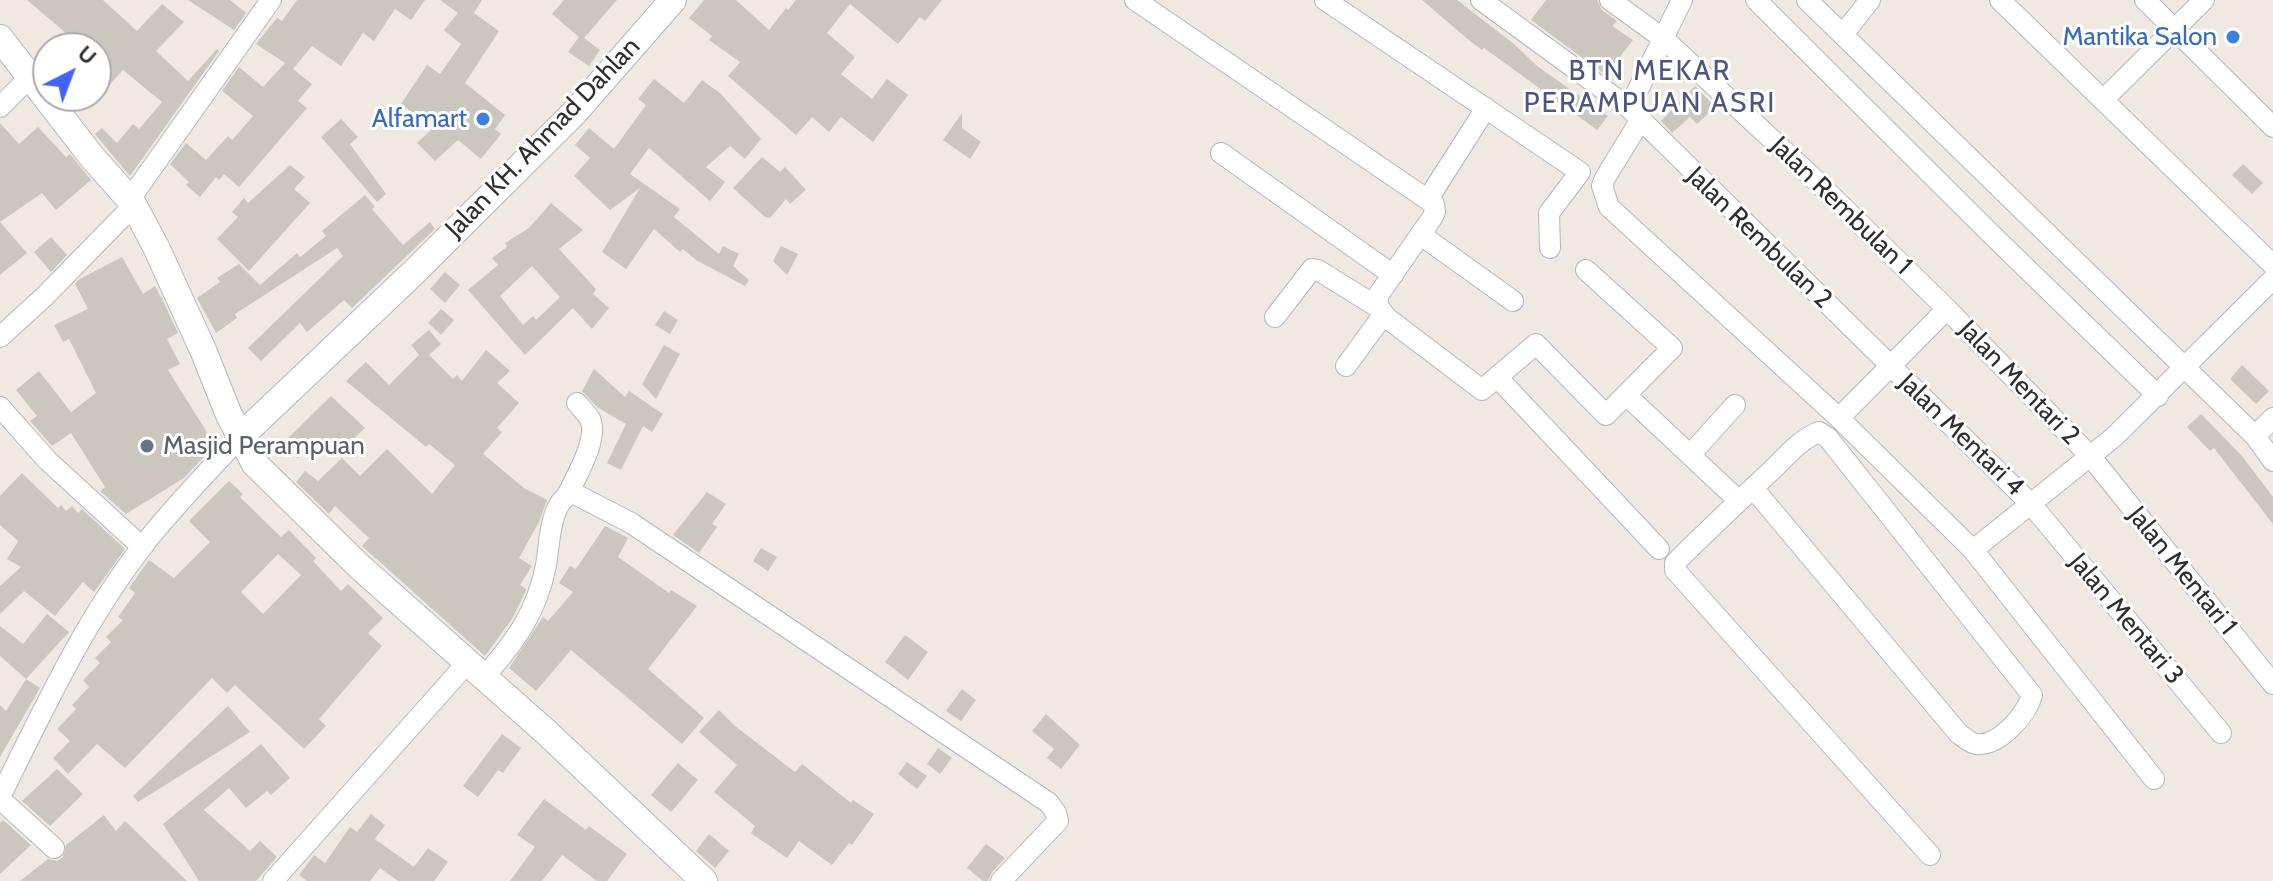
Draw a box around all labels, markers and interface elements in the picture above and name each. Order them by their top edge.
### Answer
place label: Mantika Salon [2063,21,2217,53]
marker: Mantika Salon [2224,28,2242,46]
street label: Jalan KH. Ahmad Dahlan [439,31,647,245]
north arrow [32,32,112,112]
text: U [72,40,102,71]
district label: BTN MEKAR PERAMPUAN ASRI [1524,55,1776,121]
place label: Alfamart [372,103,467,135]
marker: Alfamart [474,110,492,128]
street label: Jalan Rembulan 1 [1764,131,1918,281]
street label: Jalan Rembulan 2 [1680,161,1838,315]
street label: Jalan Mentari 2 [1952,314,2086,452]
street label: Jalan Mentari 4 [1892,367,2030,503]
place label: Masjid Perampuan [163,430,365,462]
marker: Masjid Perampuan [138,437,156,455]
street label: Jalan Mentari 1 [2121,501,2243,641]
street label: Jalan Mentari 3 [2062,547,2190,691]

